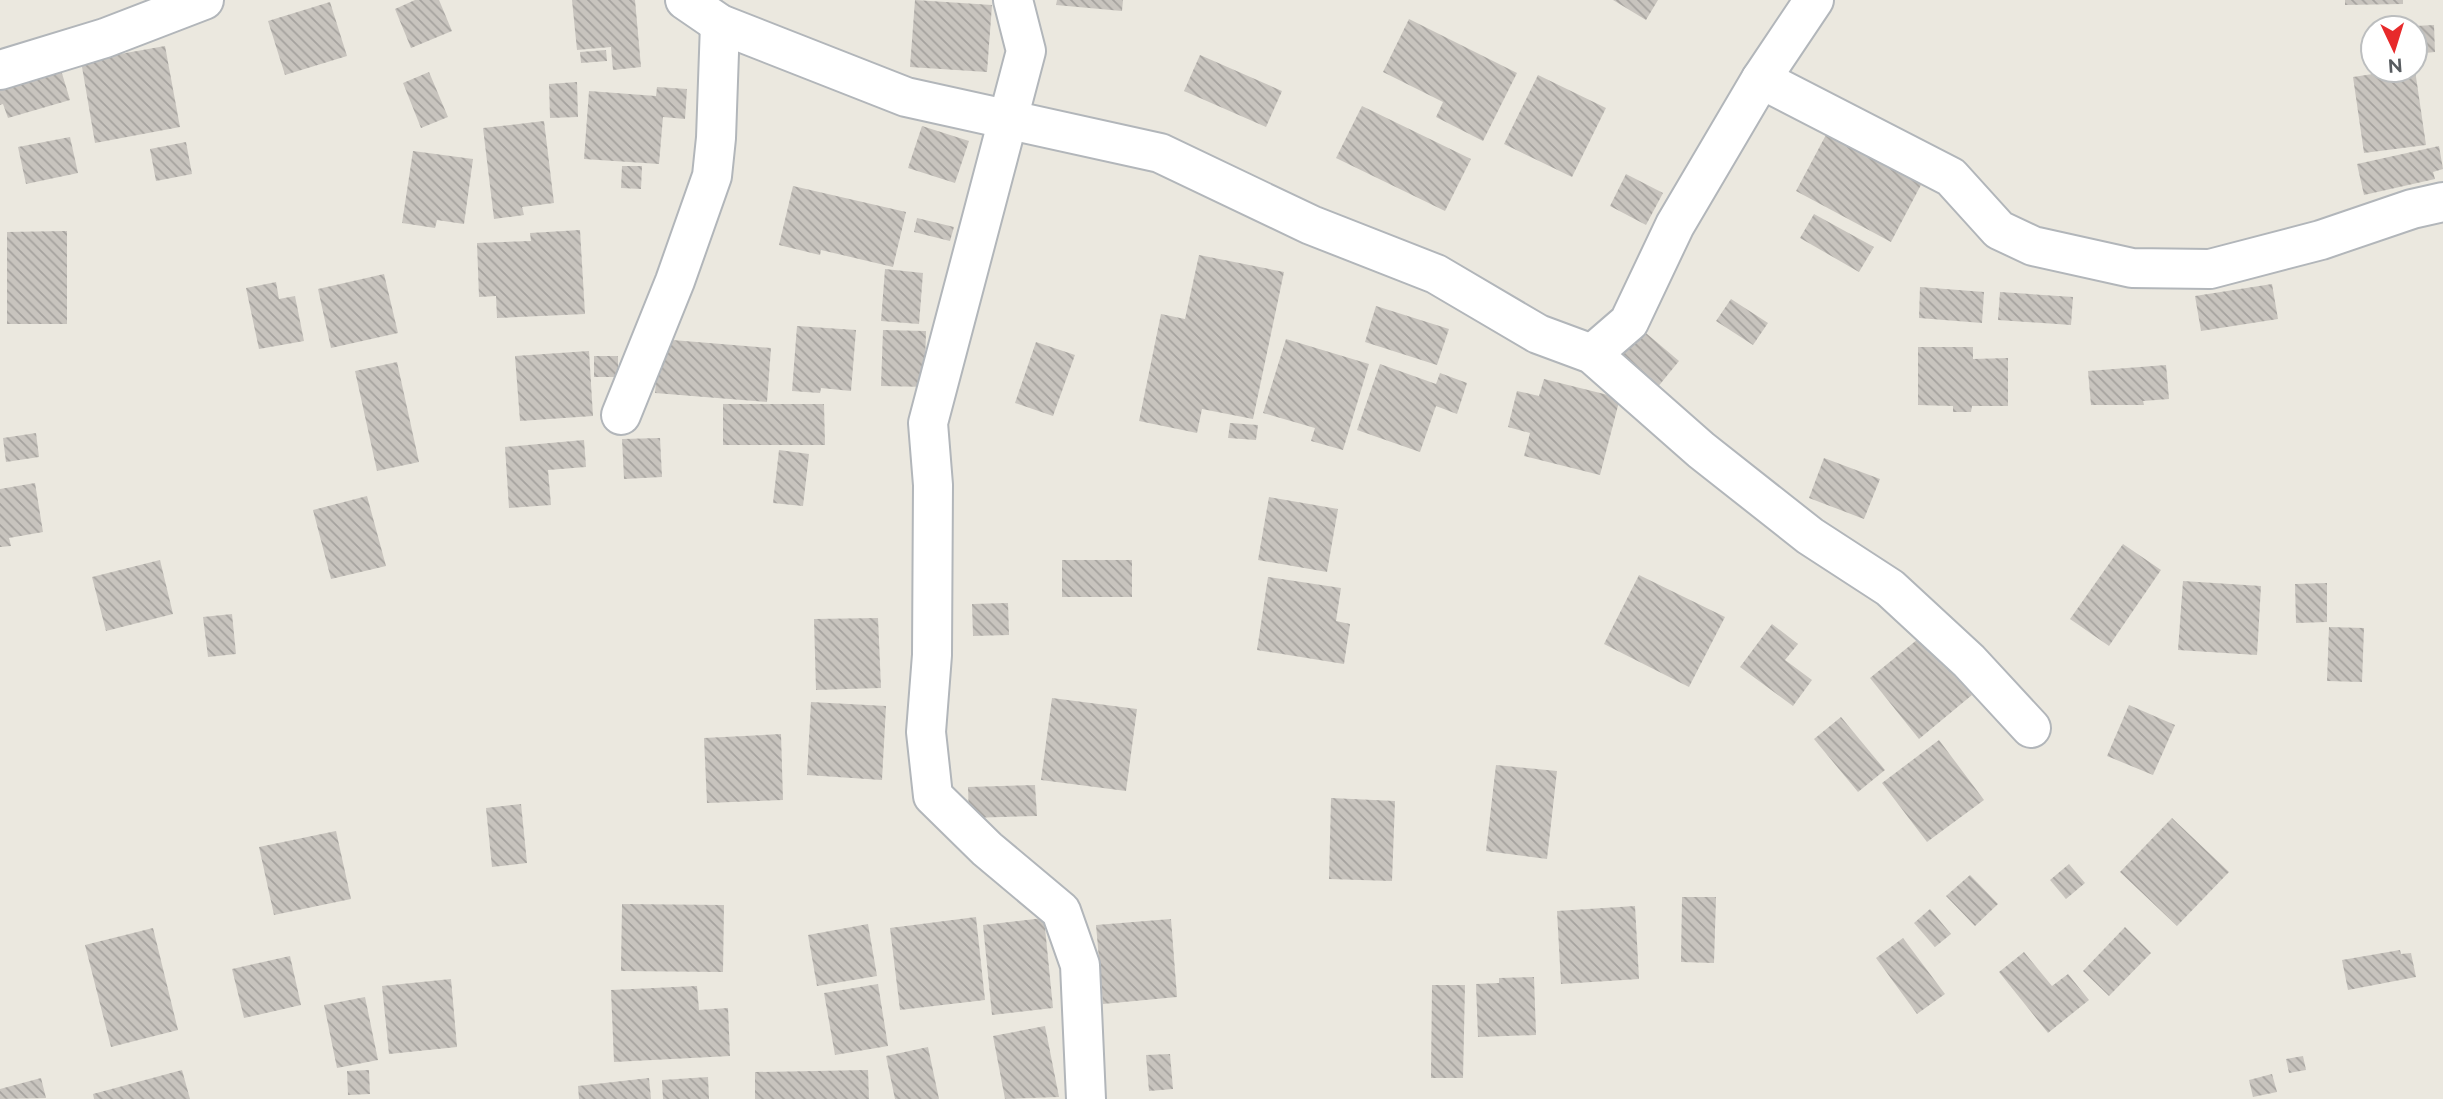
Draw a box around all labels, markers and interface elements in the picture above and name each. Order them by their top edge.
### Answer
north arrow [2359,14,2429,84]
text: N [2387,54,2403,77]

